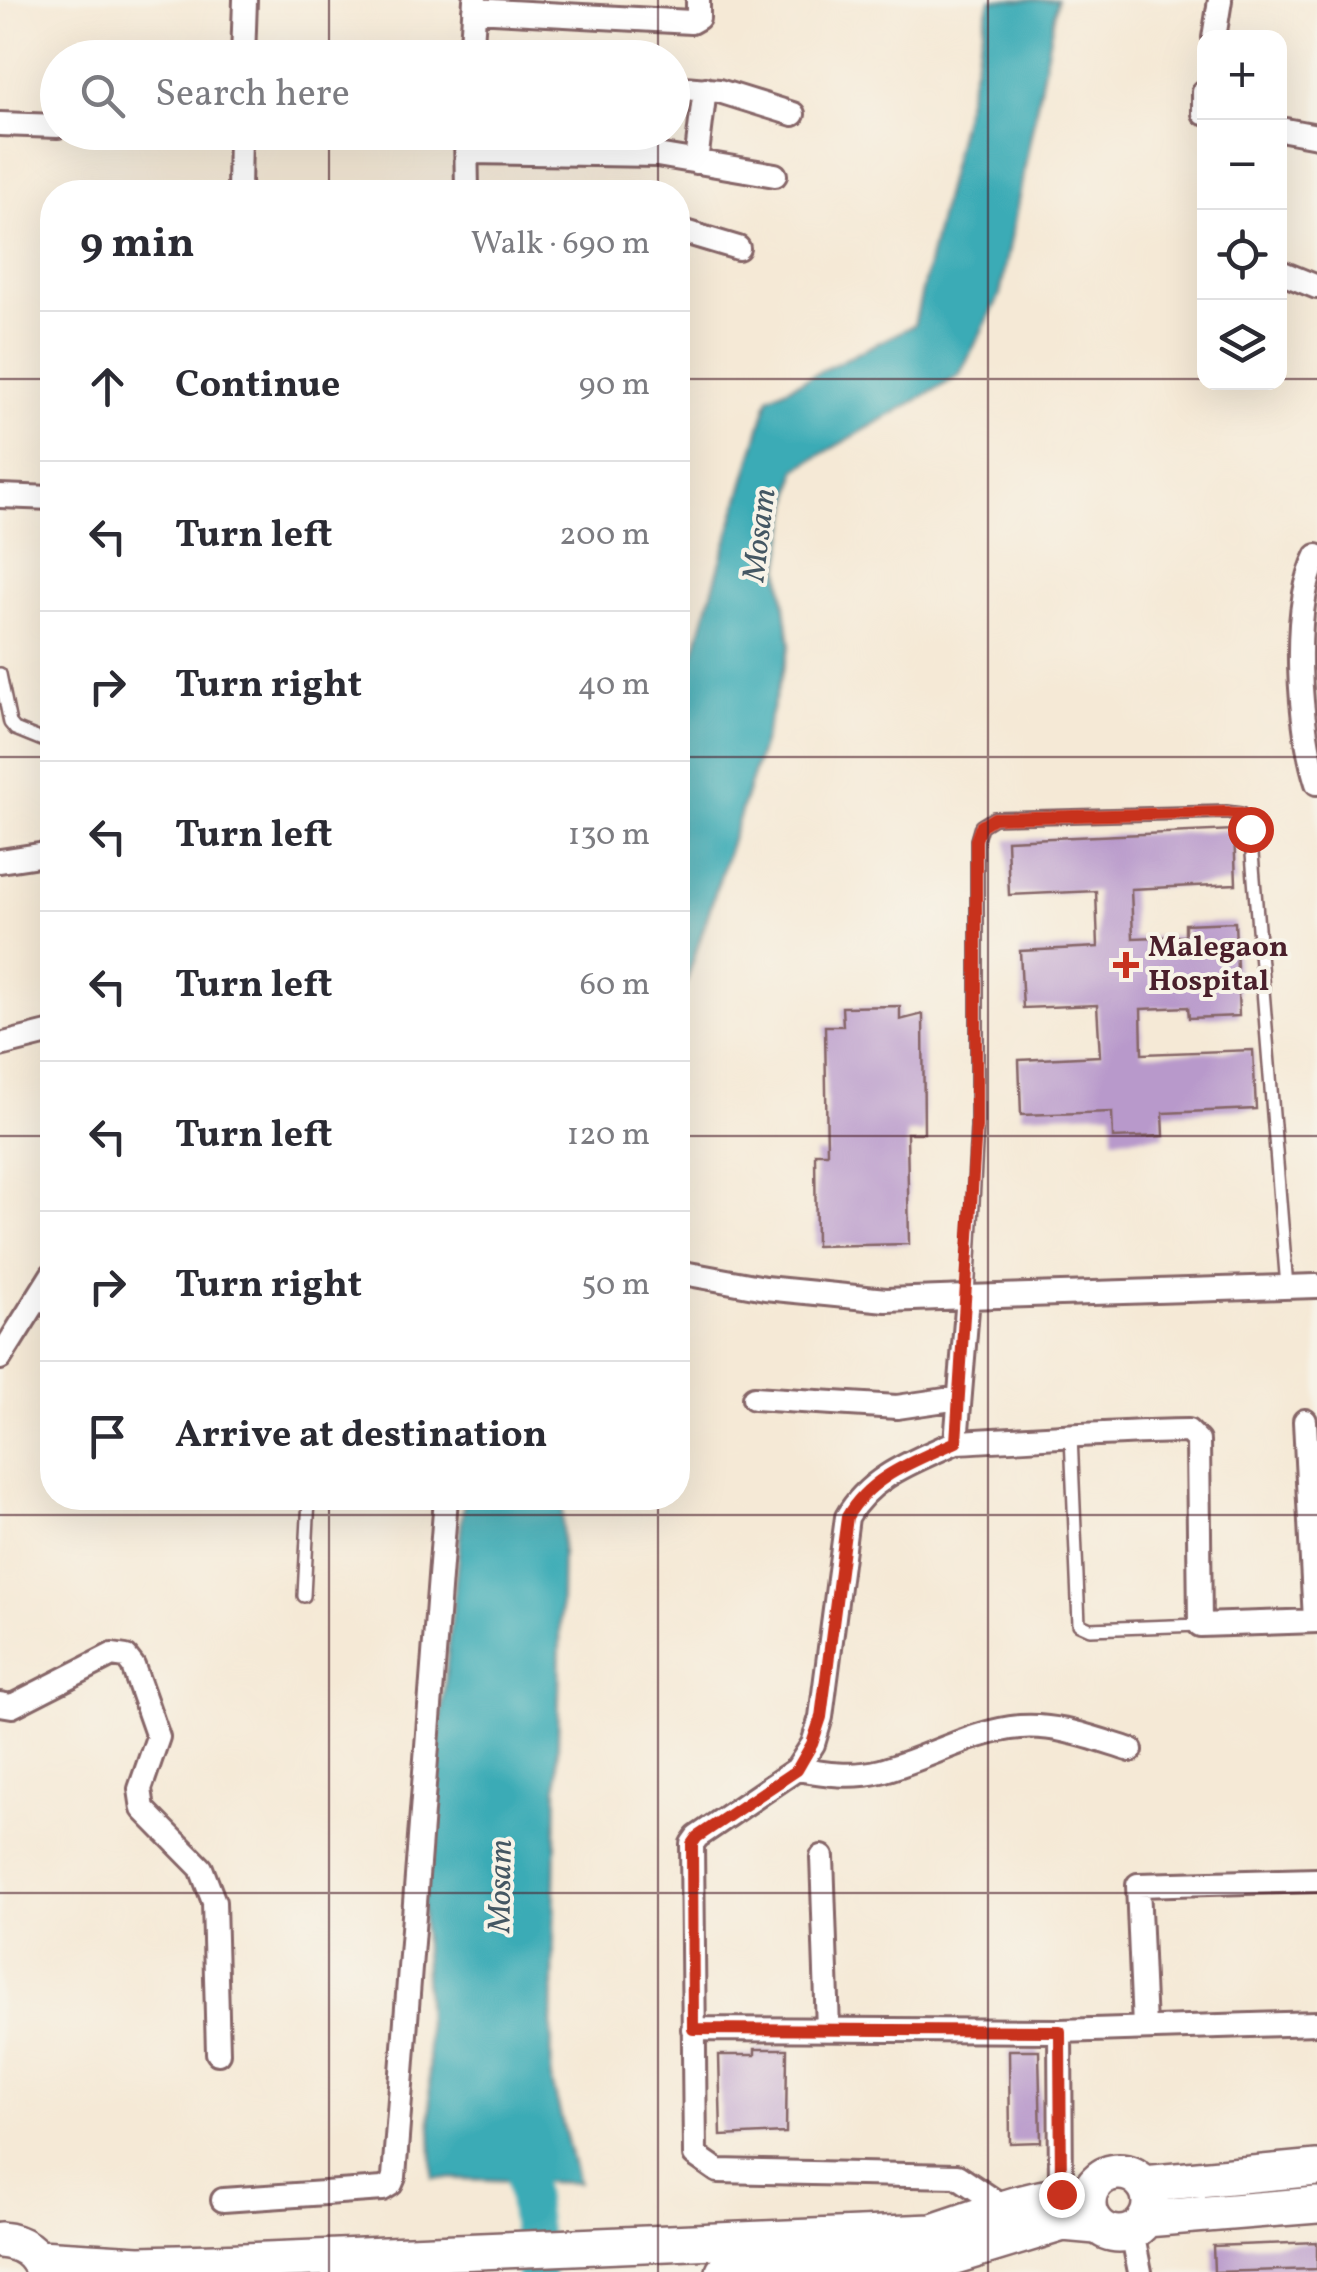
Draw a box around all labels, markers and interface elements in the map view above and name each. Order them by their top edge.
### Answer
map controls [1197,30,1287,390]
button: + [1197,30,1287,120]
search box [40,40,690,150]
icon: search [75,68,130,123]
text: Search here [155,69,350,122]
button: − [1197,120,1287,210]
button: locate [1197,210,1287,300]
text: 9 min [80,216,195,275]
text: Walk · 690 m [471,223,650,267]
button: layers [1197,300,1287,390]
icon: ahead [80,359,135,414]
text: Continue [175,360,340,413]
text: 90 m [579,364,650,408]
water label: Mosam [733,486,789,585]
icon: left [80,509,135,564]
text: Turn left [175,510,332,563]
text: 200 m [559,514,650,558]
icon: right [80,659,135,714]
text: Turn right [175,660,362,713]
text: 40 m [578,664,650,708]
route start [1228,807,1274,853]
icon: left [80,809,135,864]
text: Turn left [175,810,332,863]
text: 130 m [568,814,650,858]
place label: Malegaon Hospital [1148,927,1289,1003]
marker: Malegaon Hospital [1113,952,1139,978]
icon: left [80,959,135,1014]
text: Turn left [175,960,332,1013]
text: 60 m [580,964,650,1008]
icon: left [80,1109,135,1164]
text: Turn left [175,1110,332,1163]
text: 120 m [567,1114,650,1158]
icon: right [80,1259,135,1314]
text: Turn right [175,1260,362,1313]
text: 50 m [581,1264,650,1308]
icon: arrive [80,1409,135,1464]
text: Arrive at destination [175,1410,548,1463]
water label: Mosam [479,1839,525,1934]
route end [1039,2172,1085,2218]

